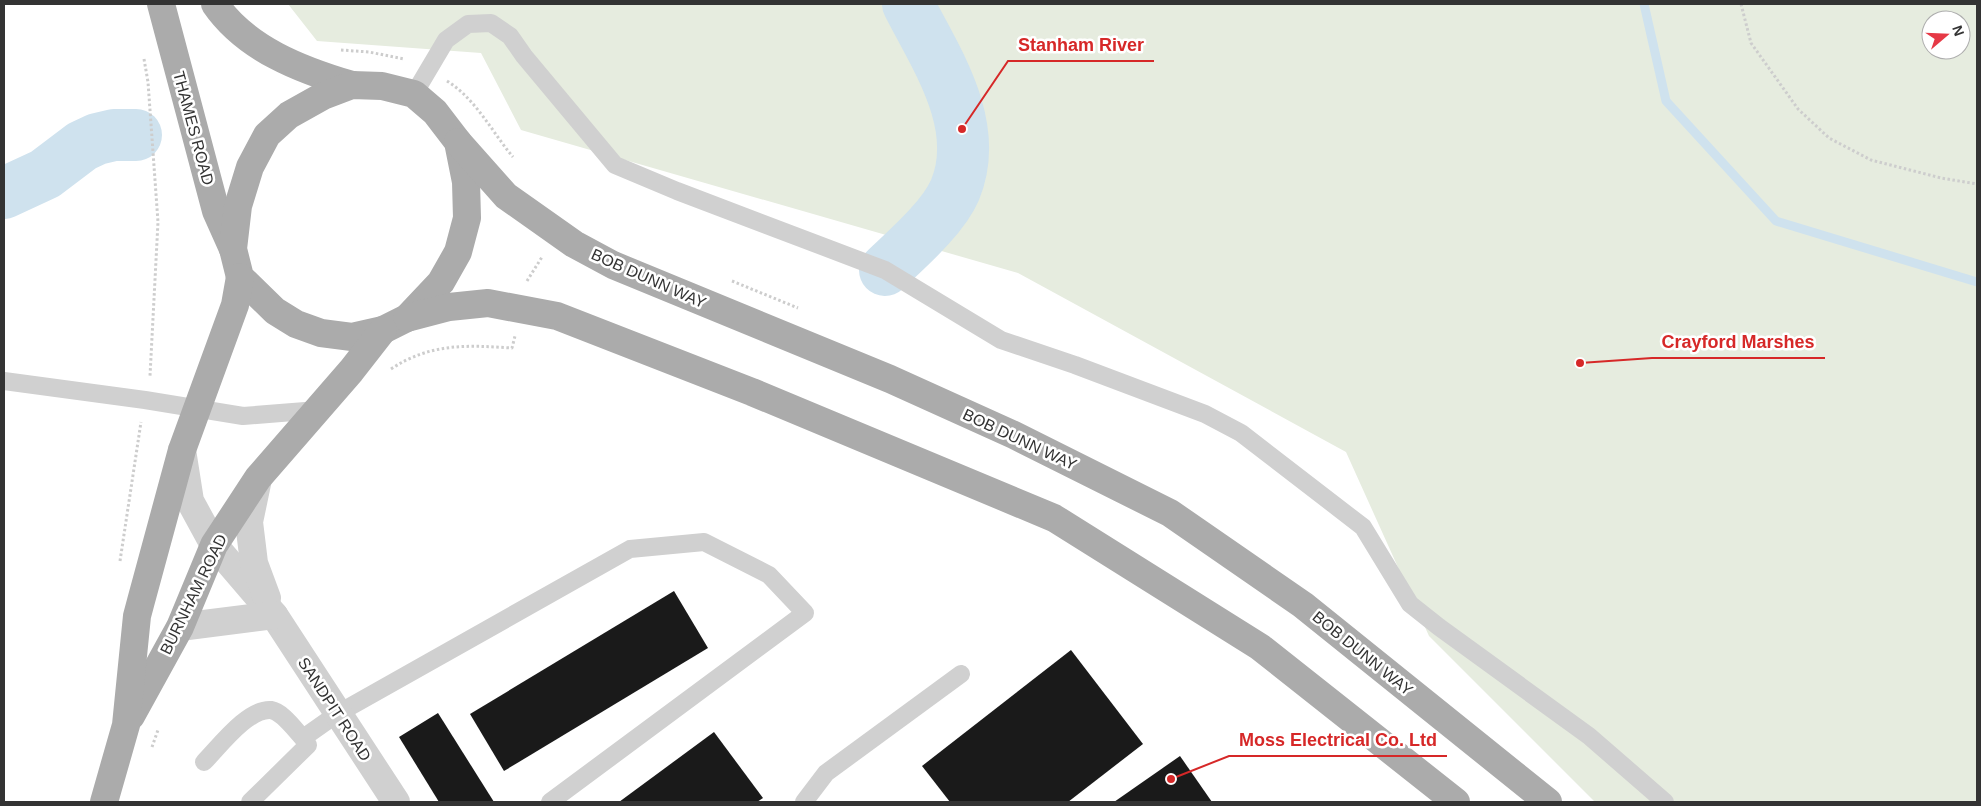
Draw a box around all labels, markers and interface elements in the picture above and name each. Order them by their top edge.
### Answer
north arrow [1921,10,1971,60]
text: N [1949,23,1968,38]
callout: Stanham River [1008,28,1154,61]
text: Stanham River [1018,35,1144,55]
street label: THAMES ROAD [170,69,217,187]
street label: BOB DUNN WAY [589,246,709,311]
callout: Crayford Marshes [1652,325,1825,358]
text: Crayford Marshes [1661,332,1815,352]
street label: BOB DUNN WAY [960,406,1080,473]
street label: BURNHAM ROAD [157,531,230,657]
street label: BOB DUNN WAY [1309,608,1416,699]
street label: SANDPIT ROAD [295,654,374,764]
callout: Moss Electrical Co. Ltd [1229,723,1447,756]
text: Moss Electrical Co. Ltd [1239,730,1437,750]

